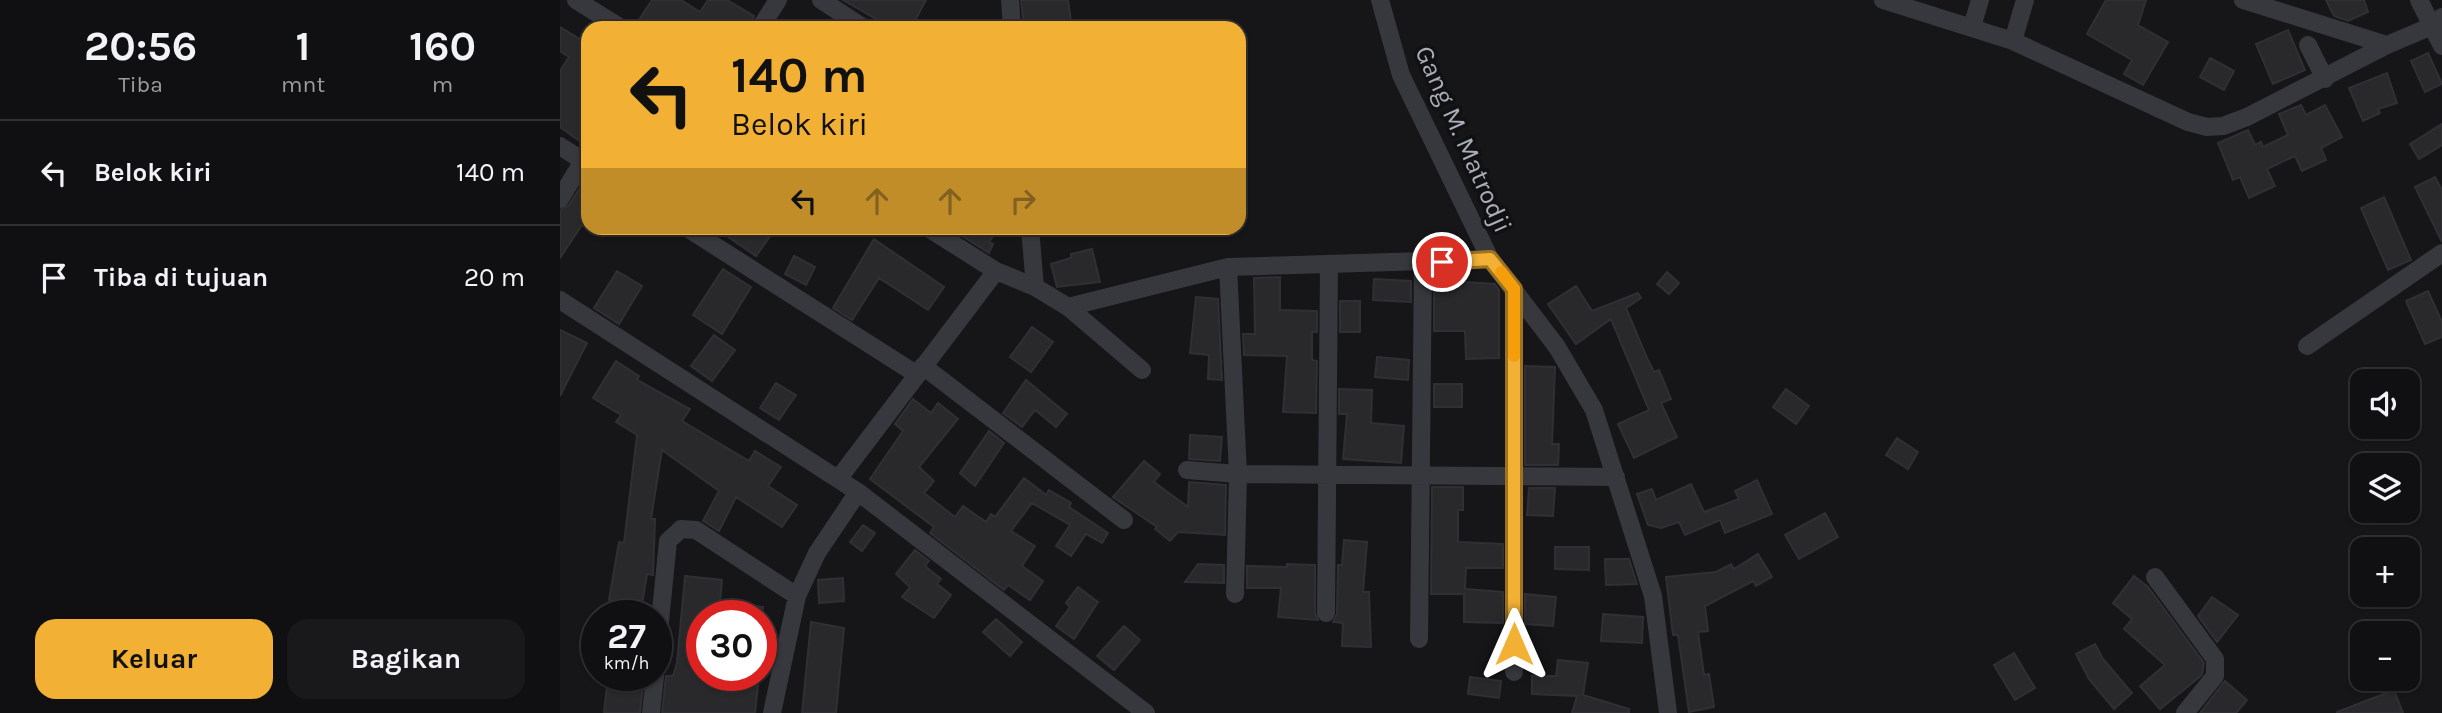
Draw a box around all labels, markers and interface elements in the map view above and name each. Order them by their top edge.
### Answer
text: 20:56 [84,21,197,71]
text: 1 [296,21,311,71]
text: 160 [409,21,476,71]
street label: Gang M. Matrodji [1408,41,1519,238]
text: 140 m [731,47,868,104]
icon: left [616,49,707,140]
text: Tiba [118,71,163,98]
text: mnt [281,71,325,98]
text: m [432,71,453,98]
text: Belok kiri [731,106,868,143]
icon: left [35,154,73,192]
text: Belok kiri [94,157,212,188]
text: 140 m [456,157,525,188]
icon: left [785,182,823,220]
icon: ahead [858,182,896,220]
icon: ahead [931,182,969,220]
icon: right [1004,182,1042,220]
pin [1412,232,1472,292]
icon: arrive [1423,243,1461,281]
icon: arrive [35,259,73,297]
text: Tiba di tujuan [94,262,268,293]
text: 20 m [464,262,525,293]
map controls [2350,369,2420,691]
button: sound [2350,369,2420,439]
button: layers [2350,453,2420,523]
button: + [2350,537,2420,607]
speed limit sign: 30 [686,600,777,691]
position arrow [1477,607,1551,681]
text: 27 [607,616,646,657]
button: Keluar [35,619,273,699]
button: Bagikan [287,619,525,699]
button: − [2350,621,2420,691]
text: km/h [604,652,649,674]

